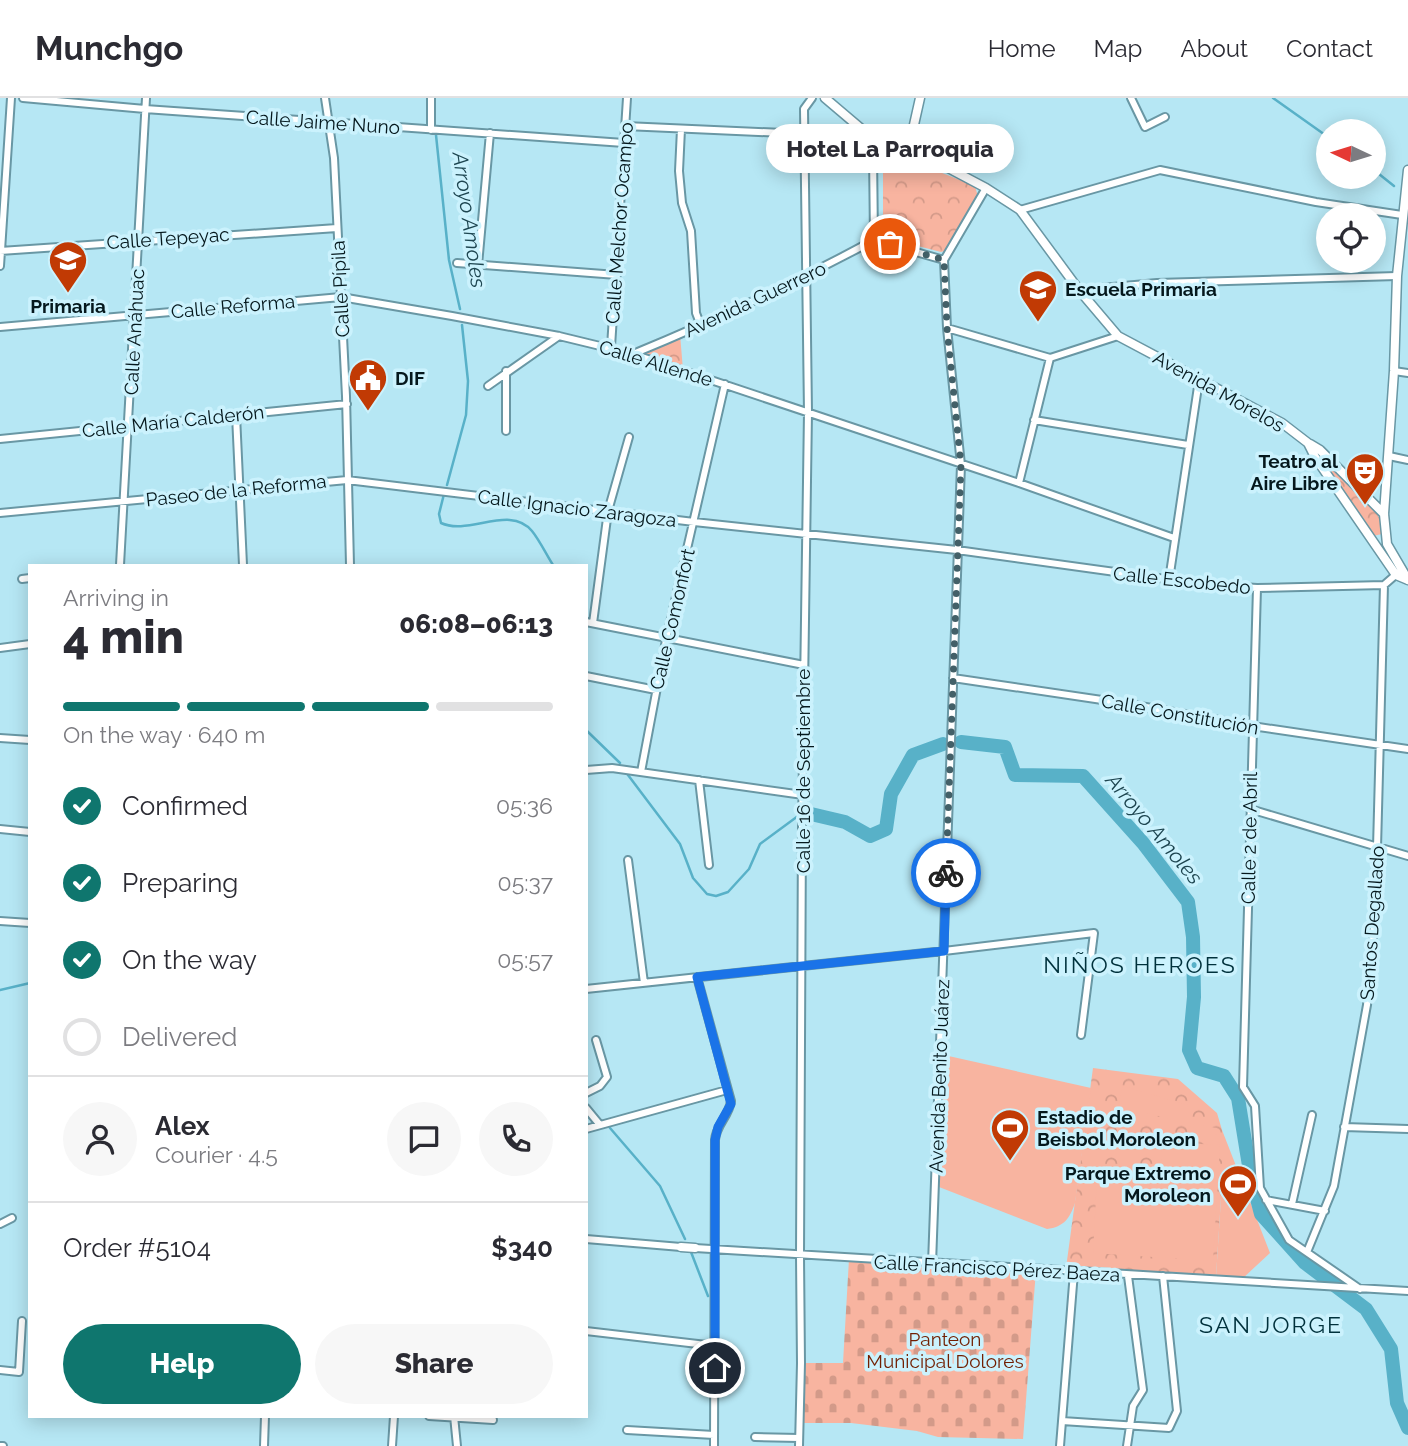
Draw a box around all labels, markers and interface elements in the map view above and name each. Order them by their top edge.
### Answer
text: Munchgo [35,29,183,68]
text: Home [988,34,1056,63]
text: Map [1094,34,1142,63]
text: About [1180,34,1248,63]
text: Contact [1286,34,1373,63]
street label: Calle Jaime Nuno [245,106,401,138]
north arrow [1316,119,1386,189]
map controls [1316,119,1386,273]
street label: Calle Melchor Ocampo [601,121,637,325]
callout: Hotel La Parroquia [766,125,1014,174]
text: Hotel La Parroquia [786,135,994,162]
water label: Arroyo Amoles [447,149,491,290]
button: locate [1316,203,1386,273]
pin [860,214,920,274]
street label: Calle Tepeyac [106,223,230,253]
icon: bag [871,225,909,263]
school or university icon: Primaria [47,239,89,294]
street label: Calle Pípila [326,240,354,338]
street label: Avenida Guerrero [681,257,829,341]
street label: Calle Anáhuac [120,268,148,396]
school or university icon: Escuela Primaria [1017,268,1059,323]
place label: Escuela Primaria [1065,278,1217,300]
street label: Calle Reforma [170,290,296,322]
place label: Primaria [30,295,106,317]
street label: Calle Allende [597,335,715,391]
street label: Avenida Morelos [1150,346,1288,436]
public building icon: DIF [347,357,389,412]
place label: DIF [395,367,425,389]
street label: Calle María Calderón [81,400,265,442]
place label: Teatro al Aire Libre [1251,450,1339,494]
theatre icon: Teatro al Aire Libre [1344,451,1386,506]
street label: Paseo de la Reforma [145,470,327,510]
street label: Calle Ignacio Zaragoza [476,485,678,531]
street label: Calle Comonfort [645,546,699,692]
street label: Calle Escobedo [1112,562,1252,598]
text: Arriving in [63,584,169,611]
text: 06:08–06:13 [399,609,553,639]
text: 4 min [63,610,184,664]
street label: Calle 16 de Septiembre [792,669,814,873]
street label: Calle Constitución [1100,689,1260,739]
text: On the way · 640 m [63,721,265,748]
water label: Arroyo Amoles [1100,767,1208,889]
street label: Calle 2 de Abril [1237,771,1261,904]
icon: check [63,787,101,825]
text: Confirmed [122,791,248,821]
text: 05:36 [496,792,553,819]
courier [911,838,981,908]
street label: Santos Degallado [1356,845,1388,1001]
icon: bike [927,854,965,892]
icon: check [63,864,101,902]
text: Preparing [122,868,238,898]
text: 05:37 [498,869,553,896]
icon: check [63,941,101,979]
text: On the way [122,945,257,975]
text: 05:57 [497,946,553,973]
district label: NIÑOS HEROES [1043,951,1237,978]
street label: Avenida Benito Juárez [925,979,953,1173]
text: Delivered [122,1022,237,1052]
button: person [63,1102,137,1176]
button: chat [387,1102,461,1176]
button: phone [479,1102,553,1176]
place label: Estadio de Beisbol Moroleon [1037,1106,1196,1150]
sports icon: Estadio de Beisbol Moroleon [989,1107,1031,1162]
text: Alex [155,1111,210,1141]
text: Courier · 4.5 [155,1141,278,1168]
place label: Parque Extremo Moroleon [1065,1162,1211,1206]
sports icon: Parque Extremo Moroleon [1217,1163,1259,1218]
text: Order #5104 [63,1233,211,1263]
text: $340 [491,1233,553,1263]
street label: Calle Francisco Pérez Baeza [873,1251,1121,1285]
district label: SAN JORGE [1199,1311,1343,1338]
button: Help [63,1324,301,1404]
button: Share [315,1324,553,1404]
park label: Panteon Municipal Dolores [866,1328,1024,1372]
pin [685,1338,745,1398]
icon: home [696,1349,734,1387]

